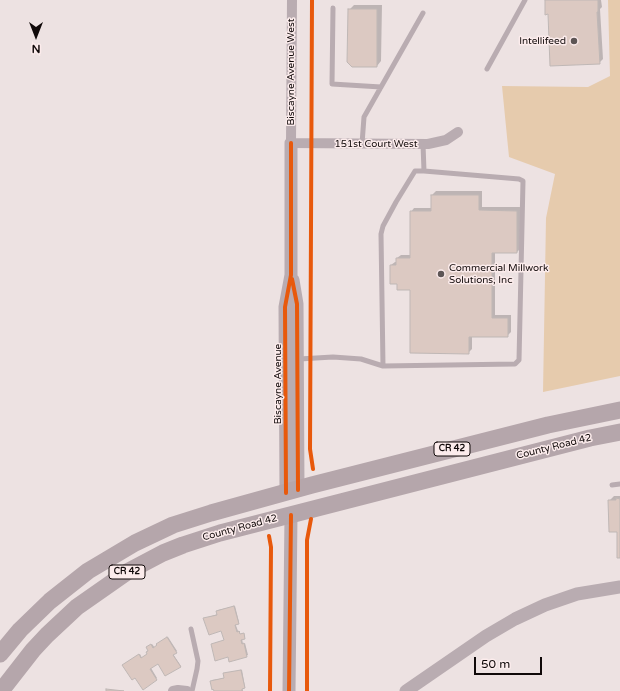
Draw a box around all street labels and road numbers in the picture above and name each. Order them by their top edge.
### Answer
street label: Biscayne Avenue West [285,18,297,126]
street label: 151st Court West [334,138,418,150]
street label: Biscayne Avenue [272,344,284,424]
street label: County Road 42 [515,432,593,462]
road number: CR 42 [434,442,470,456]
street label: County Road 42 [201,512,279,544]
road number: CR 42 [109,565,145,579]

